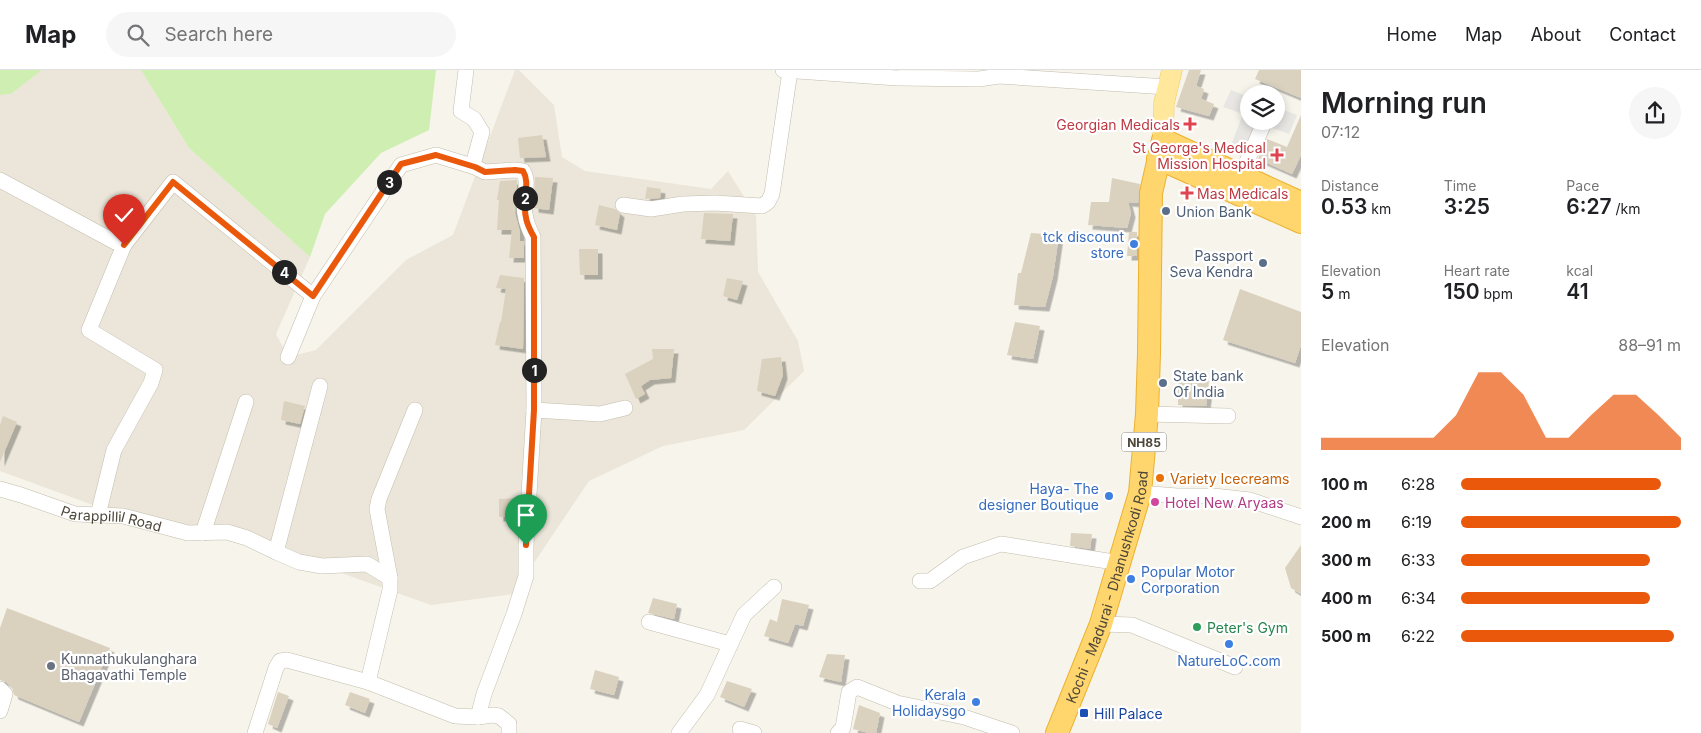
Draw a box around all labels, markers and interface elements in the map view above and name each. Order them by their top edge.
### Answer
search box [106,12,456,57]
text: Map [25,20,76,49]
icon: search [124,21,152,49]
text: Search here [164,23,273,46]
text: Home [1387,24,1437,45]
text: Map [1465,24,1502,45]
text: About [1530,24,1581,45]
text: Contact [1609,24,1676,45]
map controls [1240,85,1285,130]
button: layers [1240,85,1285,130]
text: Morning run [1321,86,1487,120]
button: share [1629,87,1681,139]
place label: Georgian Medicals [1056,116,1180,133]
marker: Georgian Medicals [1184,118,1196,130]
text: 07:12 [1321,122,1360,142]
place label: St George's Medical Mission Hospital [1132,139,1266,172]
marker: St George's Medical Mission Hospital [1270,148,1284,162]
pin: 3 [376,170,402,194]
text: 3 [385,174,394,191]
text: Distance [1321,177,1379,194]
text: Time [1444,177,1477,194]
text: Pace [1566,177,1599,194]
place label: Mas Medicals [1197,185,1288,202]
pin: 2 [512,186,538,210]
marker: Mas Medicals [1181,187,1193,199]
text: 2 [521,190,530,207]
pin [103,194,145,245]
text: 0.53 [1321,194,1367,219]
text: 3:25 [1444,194,1490,219]
text: 6:27 [1566,194,1612,219]
text: km [1367,200,1391,217]
text: /km [1612,200,1641,217]
icon: check [110,201,138,229]
place label: Union Bank [1176,203,1252,220]
marker: Union Bank [1160,205,1172,217]
place label: tck discount store [1043,228,1124,261]
marker: tck discount store [1128,238,1140,250]
place label: Passport Seva Kendra [1170,247,1253,280]
marker: Passport Seva Kendra [1257,257,1269,269]
pin: 4 [272,260,296,284]
text: Elevation [1321,262,1381,279]
text: Heart rate [1444,262,1510,279]
text: kcal [1566,262,1593,279]
text: 4 [280,264,289,281]
text: 5 [1321,279,1334,304]
text: 150 [1444,279,1480,304]
text: 41 [1566,279,1589,304]
text: m [1334,285,1350,302]
text: bpm [1480,285,1513,302]
text: Elevation [1321,335,1390,355]
text: 88–91 m [1618,335,1681,355]
pin: 1 [522,358,546,382]
text: 1 [531,362,538,379]
place label: State bank Of India [1173,367,1244,400]
marker: State bank Of India [1157,377,1169,389]
road number: NH85 [1122,432,1166,452]
street label: Kochi - Madurai - Dhanushkodi Road [1062,470,1150,705]
place label: Variety Icecreams [1170,470,1289,487]
marker: Variety Icecreams [1154,472,1166,484]
text: 100 m [1321,474,1368,494]
text: 6:28 [1401,474,1435,494]
place label: Haya- The designer Boutique [978,480,1099,513]
marker: Haya- The designer Boutique [1103,490,1115,502]
pin [505,494,547,545]
place label: Hotel New Aryaas [1165,494,1284,511]
marker: Hotel New Aryaas [1149,496,1161,508]
street label: Parappillil Road [59,501,164,534]
icon: arrive [512,501,540,529]
text: 200 m [1321,512,1371,532]
text: 6:19 [1401,512,1432,532]
text: 300 m [1321,550,1371,570]
text: 6:33 [1401,550,1435,570]
place label: Popular Motor Corporation [1141,563,1235,596]
marker: Popular Motor Corporation [1125,573,1137,585]
text: 400 m [1321,588,1372,608]
text: 6:34 [1401,588,1436,608]
place label: Peter's Gym [1207,619,1288,636]
marker: Peter's Gym [1191,621,1203,633]
text: 500 m [1321,626,1371,646]
text: 6:22 [1401,626,1435,646]
marker: NatureLoC.com [1223,638,1235,650]
place label: Kunnathukulanghara Bhagavathi Temple [61,650,197,683]
place label: NatureLoC.com [1177,652,1281,669]
marker: Kunnathukulanghara Bhagavathi Temple [45,660,57,672]
place label: Kerala Holidaysgo [892,686,966,719]
marker: Kerala Holidaysgo [970,696,982,708]
place label: Hill Palace [1094,705,1163,722]
marker: Hill Palace [1078,707,1090,719]

